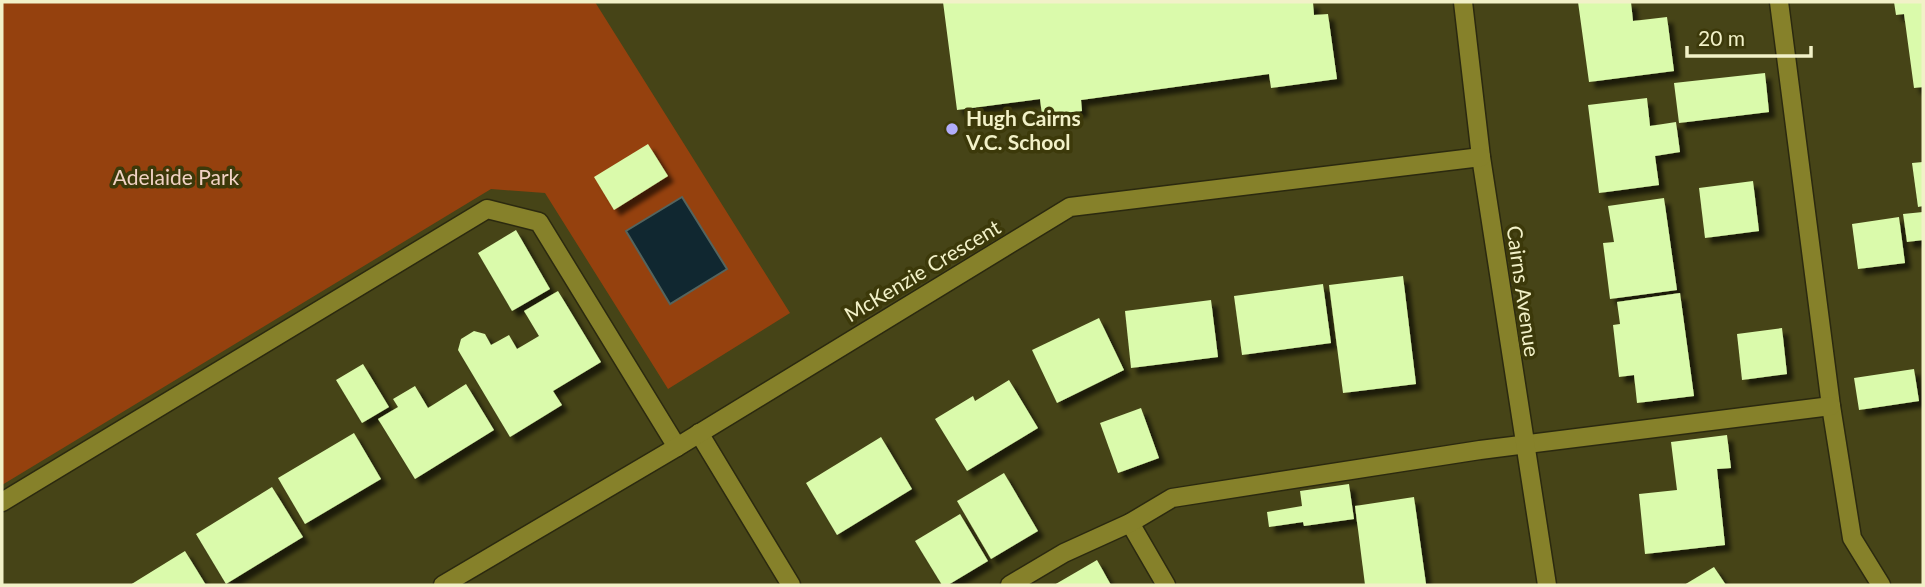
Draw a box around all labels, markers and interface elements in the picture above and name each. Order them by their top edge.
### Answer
scale bar [1687,14,1811,58]
text: 20 m [1698,25,1745,50]
place label: Hugh Cairns V.C. School [965,105,1081,154]
marker: Hugh Cairns V.C. School [944,121,960,137]
park label: Adelaide Park [113,164,240,189]
street label: McKenzie Crescent [840,213,1005,326]
street label: Cairns Avenue [1502,224,1546,358]

